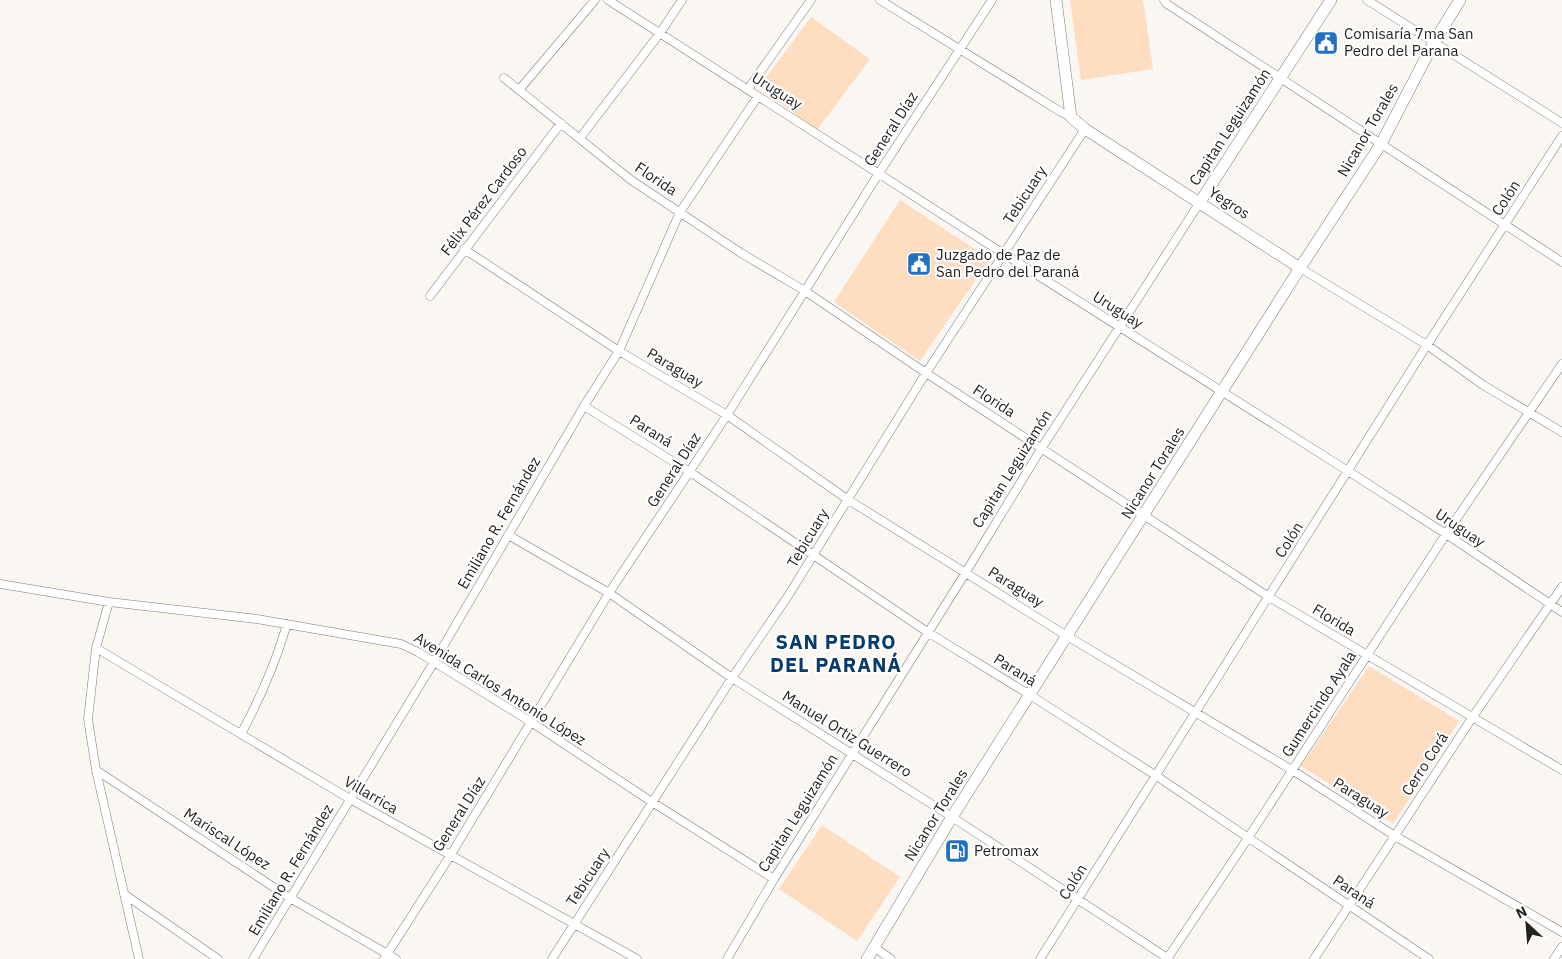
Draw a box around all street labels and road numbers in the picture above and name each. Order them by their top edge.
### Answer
street label: Capitan Leguizamón [1185,65,1275,189]
street label: Uruguay [748,68,806,114]
street label: Nicanor Torales [1333,80,1402,180]
street label: General Díaz [859,88,922,170]
street label: Félix Pérez Cardoso [436,142,531,259]
street label: Florida [632,158,681,200]
street label: Tebicuary [999,162,1051,227]
street label: Colón [1487,176,1524,219]
street label: Yegros [1205,182,1253,223]
street label: Uruguay [1089,287,1147,333]
street label: Paraguay [644,343,707,392]
street label: Florida [969,380,1019,421]
street label: Capitan Leguizamón [968,406,1056,531]
street label: Paraná [626,410,676,451]
street label: Nicanor Torales [1117,423,1188,522]
street label: General Díaz [642,429,705,511]
street label: Emiliano R. Fernández [453,453,544,592]
street label: Tebicuary [783,504,833,571]
street label: Uruguay [1432,504,1489,551]
street label: Colón [1270,518,1307,561]
street label: Paraguay [985,562,1048,611]
street label: Florida [1309,599,1359,640]
street label: Avenida Carlos Antonio López [411,628,590,749]
street label: Gumercindo Ayala [1277,647,1360,760]
street label: Paraná [990,649,1040,690]
street label: Manuel Ortiz Guerrero [779,686,915,781]
street label: Cerro Corá [1397,729,1452,799]
street label: Capitan Leguizamón [754,750,842,875]
street label: Nicanor Torales [900,765,971,864]
street label: Villarrica [341,772,402,818]
street label: General Díaz [428,773,489,855]
street label: Paraguay [1330,773,1393,822]
street label: Emiliano R. Fernández [244,801,337,939]
street label: Mariscal López [180,804,274,874]
street label: Tebicuary [562,844,614,909]
street label: Colón [1054,860,1091,903]
street label: Paraná [1330,871,1379,913]

